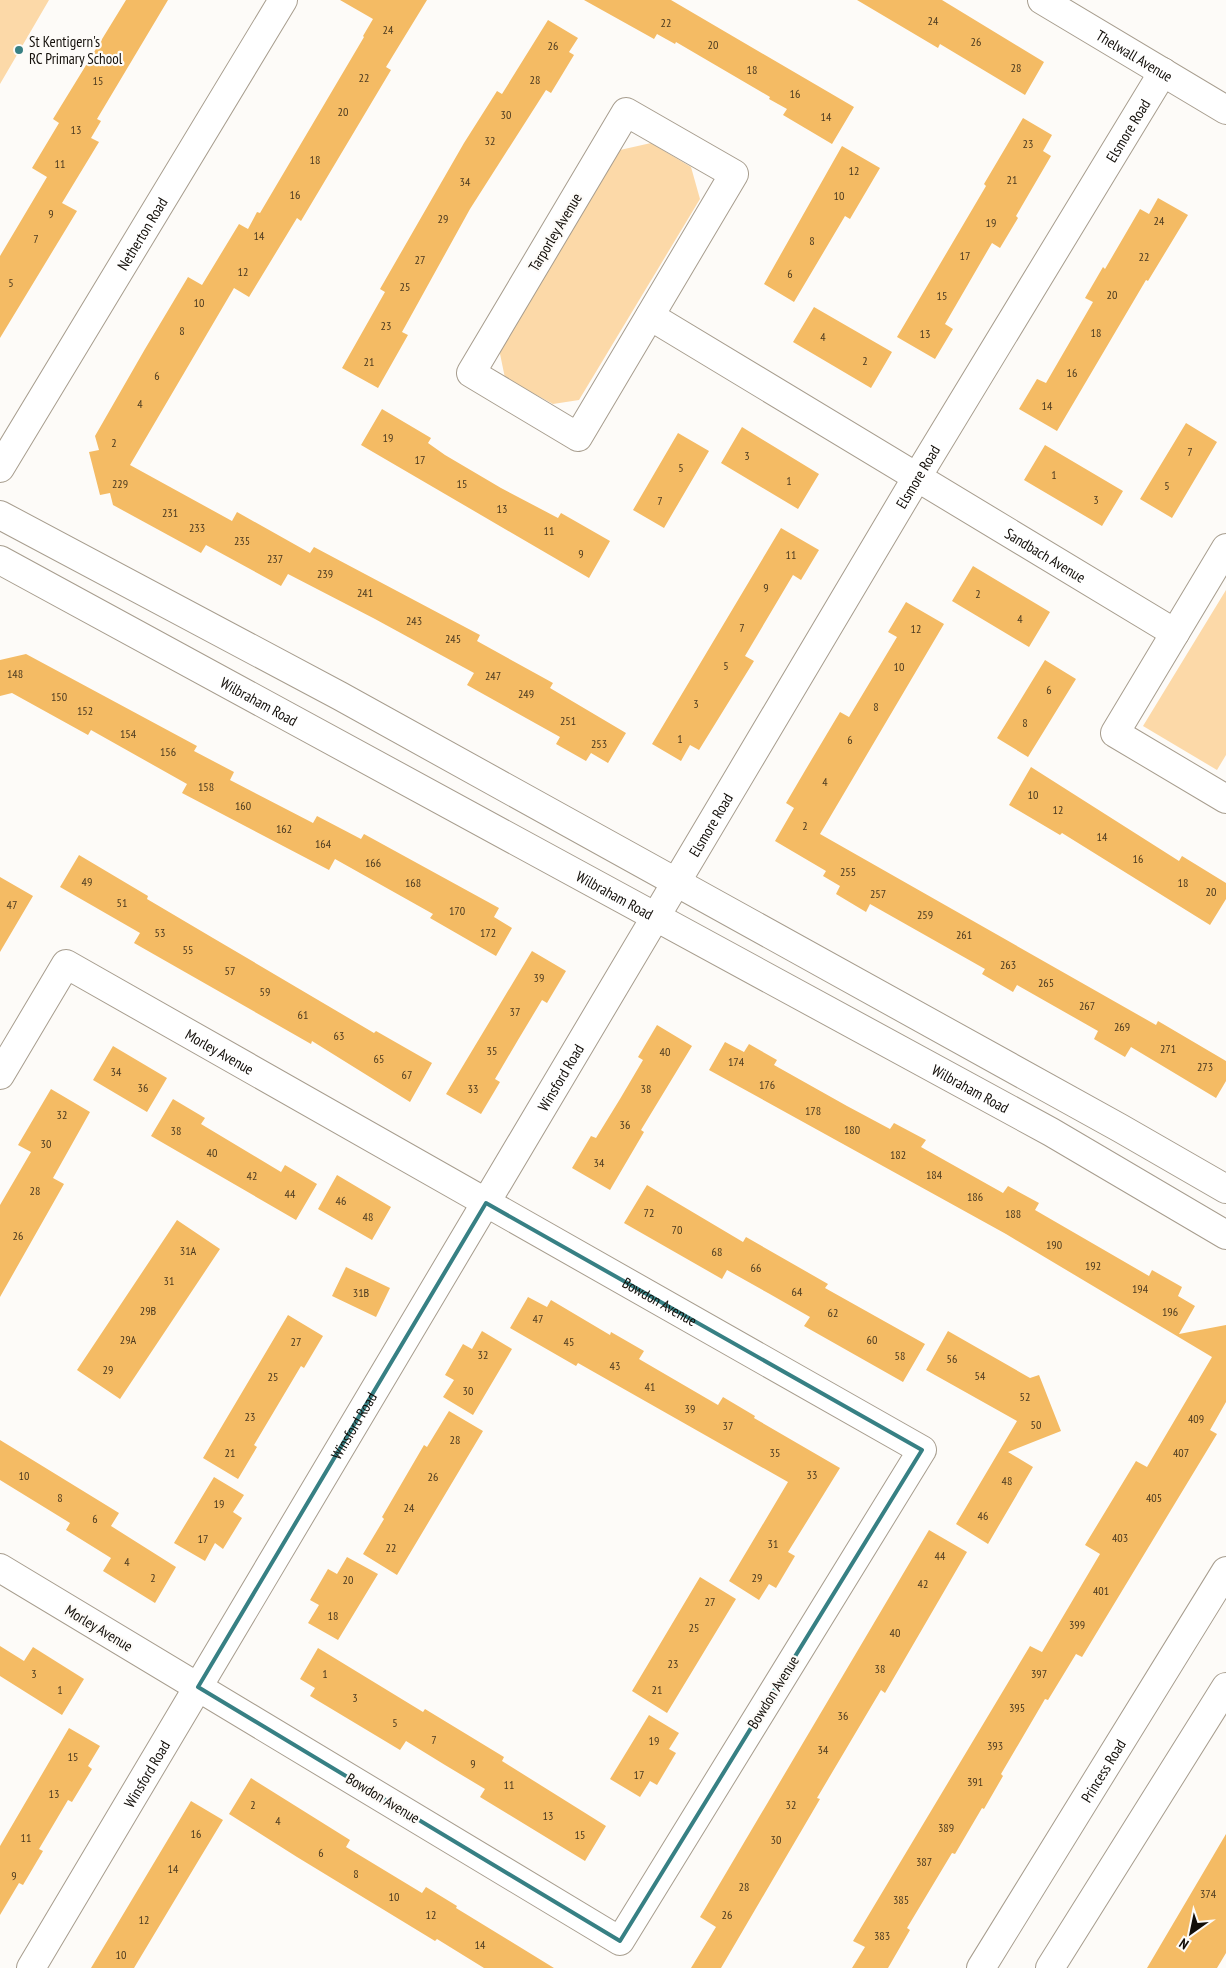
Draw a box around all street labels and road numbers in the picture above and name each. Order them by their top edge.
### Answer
street label: Thelwall Avenue [1093,25,1176,86]
street label: Elsmore Road [1101,95,1154,165]
street label: Tarporley Avenue [524,189,586,275]
street label: Netherton Road [113,194,171,273]
street label: Elsmore Road [891,441,944,512]
street label: Sandbach Avenue [1002,523,1089,586]
street label: Wilbraham Road [217,672,301,730]
street label: Elsmore Road [684,790,737,860]
street label: Wilbraham Road [573,866,657,923]
street label: Morley Avenue [182,1024,257,1078]
street label: Winsford Road [533,1040,587,1114]
street label: Wilbraham Road [929,1060,1012,1117]
street label: Bowdon Avenue [619,1272,700,1330]
street label: Winsford Road [326,1389,381,1463]
street label: Morley Avenue [62,1600,136,1656]
street label: Bowdon Avenue [743,1652,803,1732]
street label: Princess Road [1076,1736,1129,1806]
street label: Winsford Road [119,1737,174,1811]
street label: Bowdon Avenue [343,1769,423,1827]

